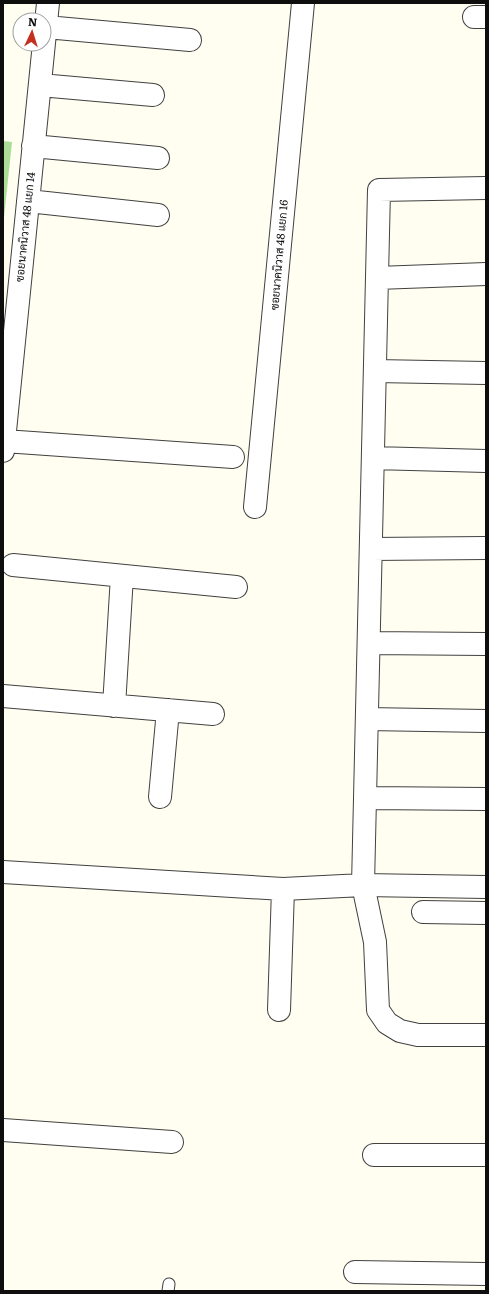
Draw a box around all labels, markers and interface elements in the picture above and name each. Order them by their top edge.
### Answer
north arrow [12,12,52,52]
text: N [28,13,38,29]
street label: ซอยนาคนิวาส 48 แยก 14 [10,171,38,283]
street label: ซอยนาคนิวาส 48 แยก 16 [265,199,291,311]

